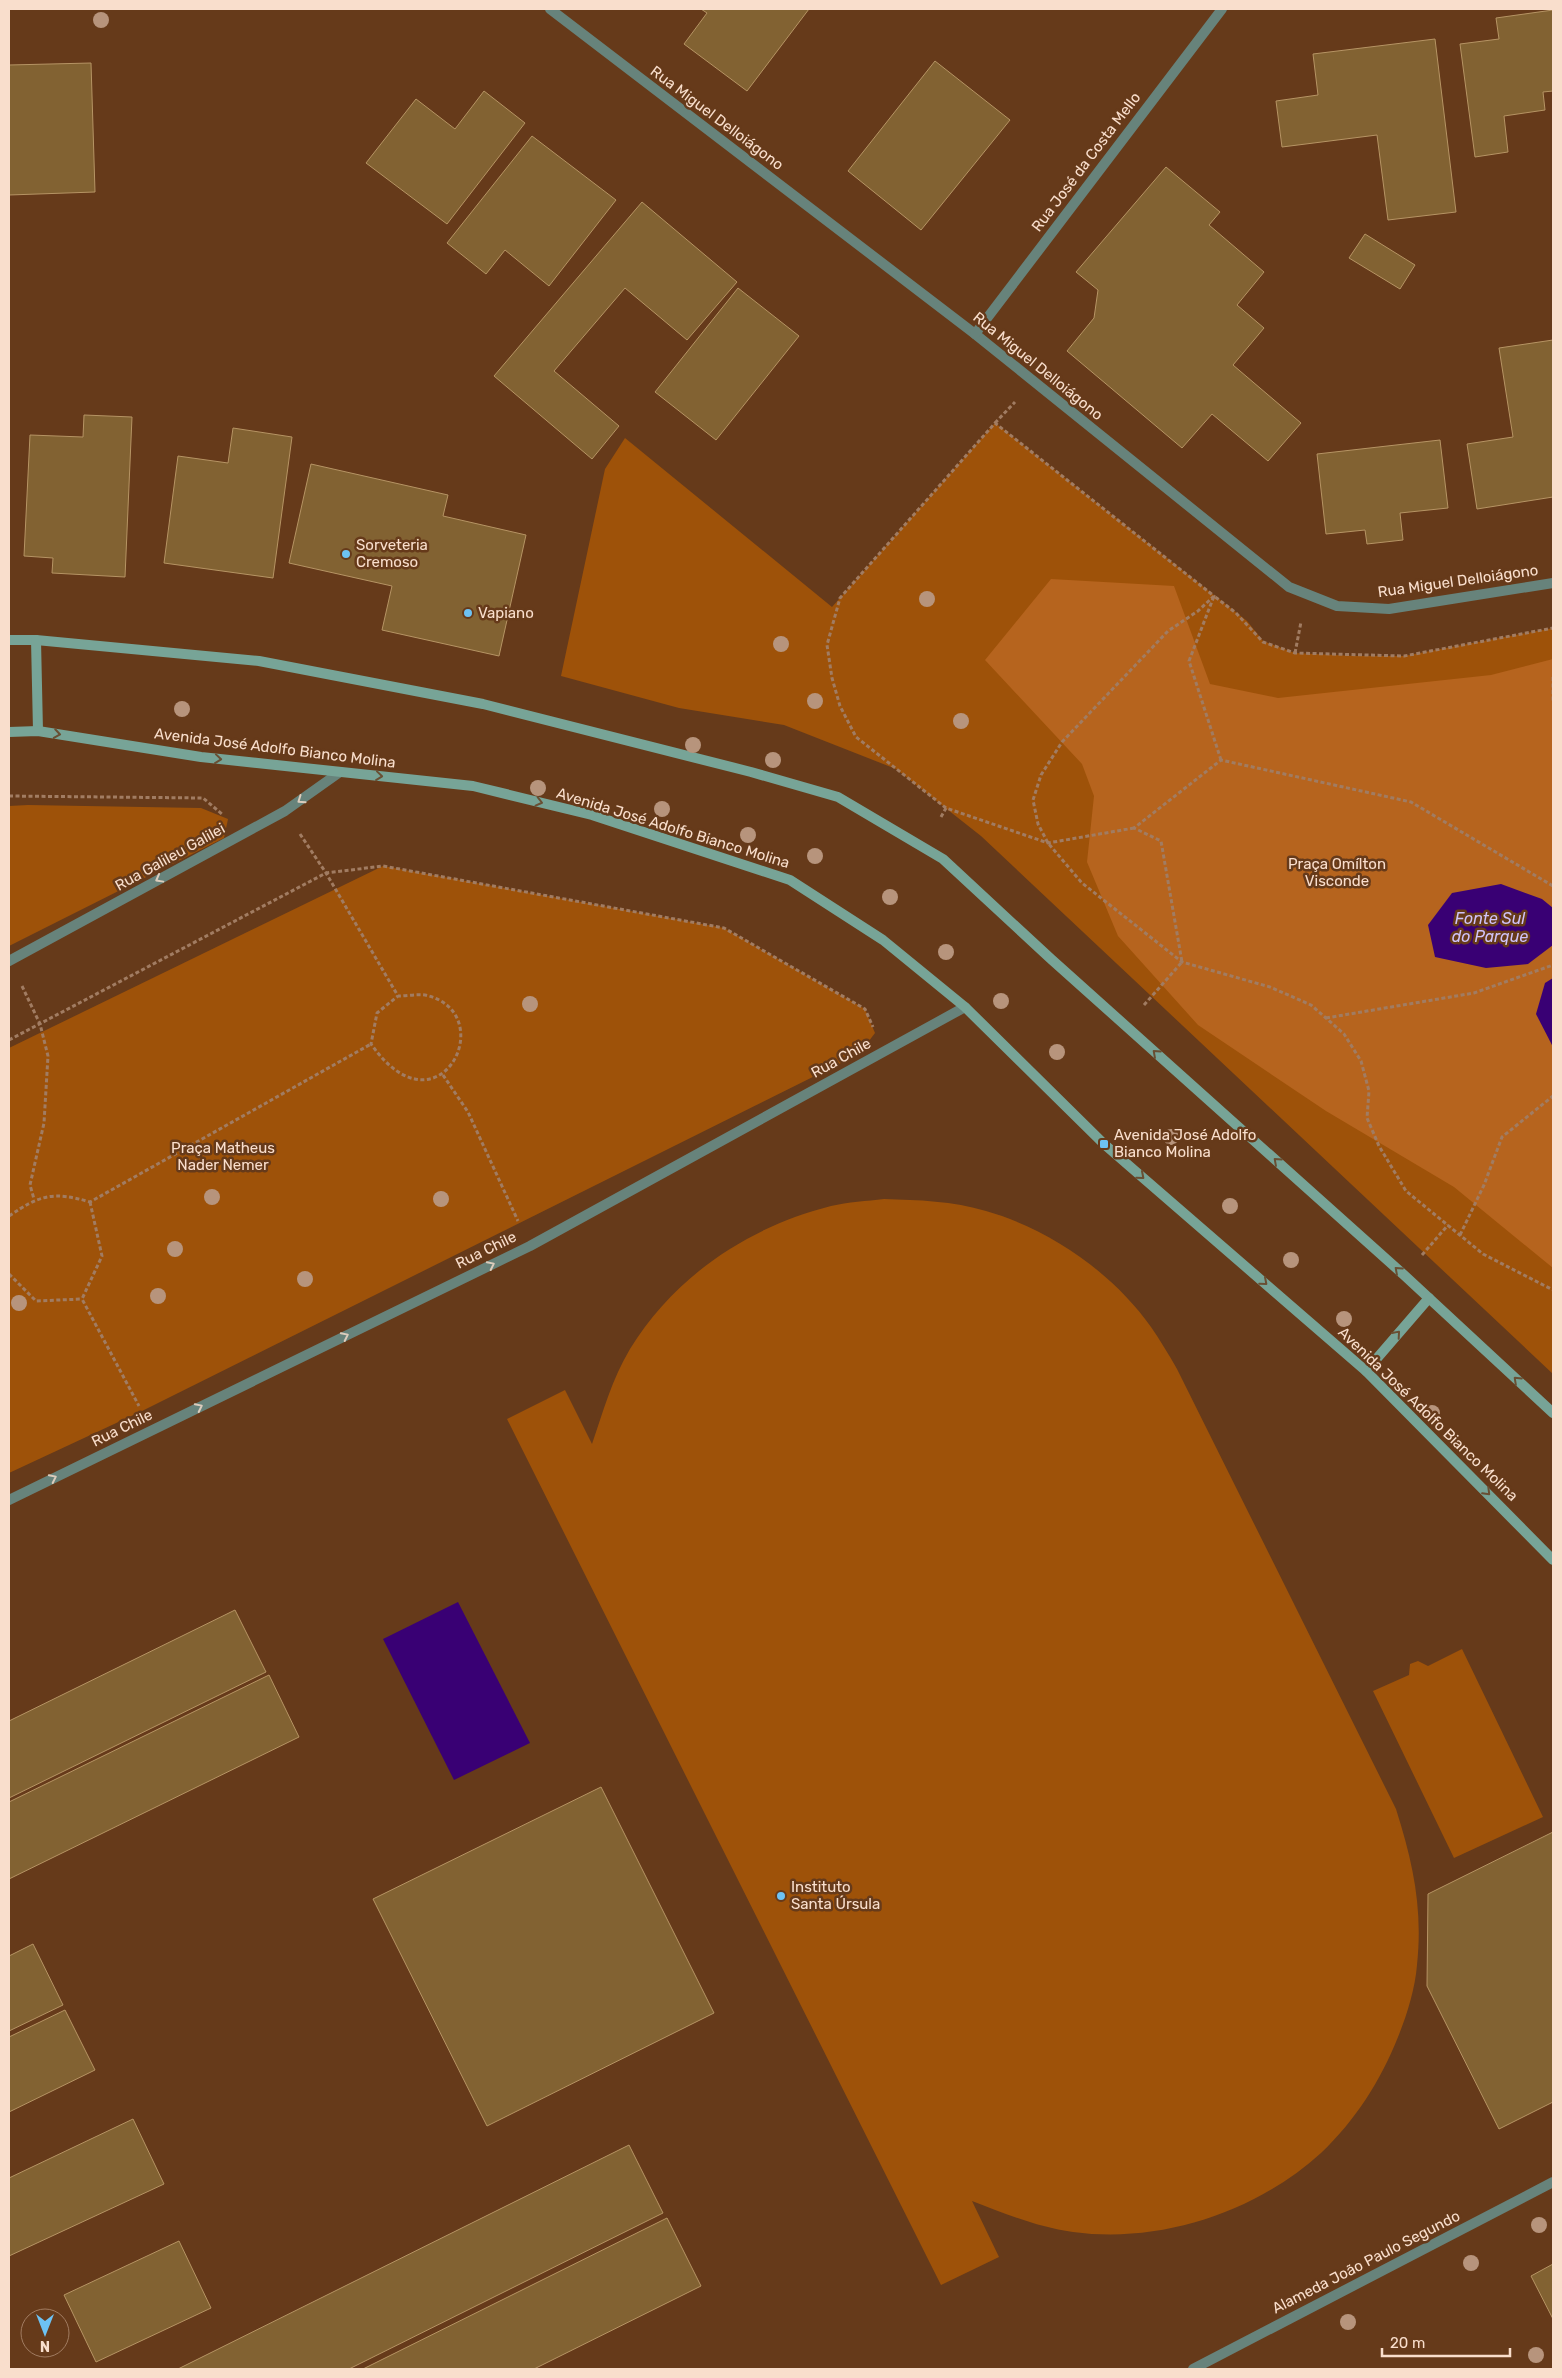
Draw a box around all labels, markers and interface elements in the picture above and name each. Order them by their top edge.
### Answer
street label: Rua Miguel Delloiágono [647,62,787,174]
street label: Rua José da Costa Mello [1028,89,1144,235]
street label: Rua Miguel Delloiágono [969,308,1107,424]
place label: Sorveteria Cremoso [356,536,428,571]
marker: Sorveteria Cremoso [340,548,352,560]
street label: Rua Miguel Delloiágono [1377,561,1539,601]
place label: Vapiano [478,604,534,622]
marker: Vapiano [462,607,474,619]
street label: Avenida José Adolfo Bianco Molina [153,724,397,772]
one-way arrow [54,728,62,739]
one-way arrow [214,753,222,764]
one-way arrow [376,770,384,781]
street label: Avenida José Adolfo Bianco Molina [554,784,792,872]
one-way arrow [297,794,306,803]
one-way arrow [535,796,544,807]
street label: Rua Galileu Galilei [112,819,228,895]
park label: Praça Omílton Visconde [1288,855,1386,890]
one-way arrow [155,873,164,883]
water label: Fonte Sul do Parque [1452,909,1528,946]
street label: Rua Chile [808,1034,874,1082]
one-way arrow [1152,1050,1161,1059]
place label: Avenida José Adolfo Bianco Molina [1114,1126,1256,1161]
marker: Avenida José Adolfo Bianco Molina [1098,1138,1110,1150]
park label: Praça Matheus Nader Nemer [171,1139,275,1174]
one-way arrow [1273,1158,1282,1167]
one-way arrow [1135,1170,1144,1178]
street label: Rua Chile [453,1228,519,1272]
one-way arrow [486,1261,495,1271]
one-way arrow [1394,1266,1403,1275]
one-way arrow [1258,1276,1267,1285]
street label: Avenida José Adolfo Bianco Molina [1334,1323,1522,1505]
one-way arrow [1392,1331,1401,1340]
one-way arrow [340,1332,349,1342]
one-way arrow [1514,1377,1523,1386]
one-way arrow [193,1403,202,1413]
street label: Rua Chile [89,1406,155,1450]
one-way arrow [47,1475,56,1485]
one-way arrow [1481,1487,1490,1496]
place label: Instituto Santa Úrsula [791,1878,880,1913]
marker: Instituto Santa Úrsula [775,1890,787,1902]
street label: Alameda João Paulo Segundo [1269,2207,1463,2317]
north arrow [20,2308,70,2358]
scale bar [1382,2326,1510,2358]
text: 20 m [1390,2334,1425,2352]
text: N [40,2337,50,2354]

